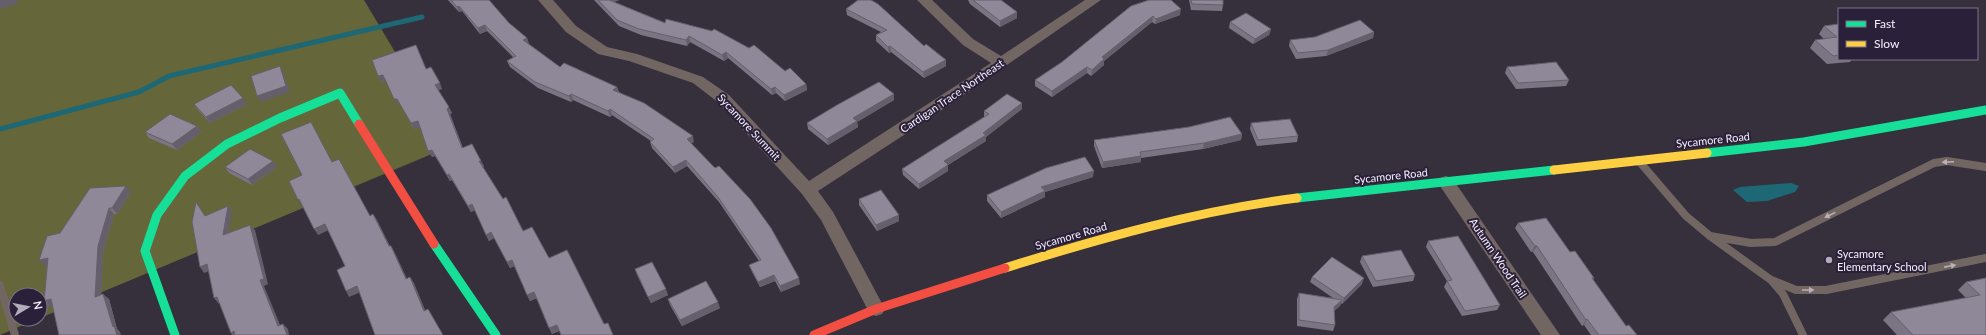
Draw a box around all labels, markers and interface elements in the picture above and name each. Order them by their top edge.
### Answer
legend [1838,8,1978,60]
text: Fast [1874,16,1896,31]
text: Slow [1874,36,1900,51]
street label: Cardigan Trace Northeast [897,56,1006,135]
street label: Sycamore Summit [715,91,784,163]
street label: Sycamore Road [1675,129,1750,150]
one-way arrow [1942,158,1954,165]
street label: Sycamore Road [1353,165,1428,186]
one-way arrow [1824,212,1836,218]
street label: Autumn Wood Trail [1467,215,1530,300]
street label: Sycamore Road [1033,219,1108,252]
place label: Sycamore Elementary School [1837,247,1927,273]
marker: Sycamore Elementary School [1824,255,1834,265]
one-way arrow [1943,262,1956,268]
north arrow [8,287,48,327]
one-way arrow [1802,287,1815,293]
text: N [31,300,45,310]

